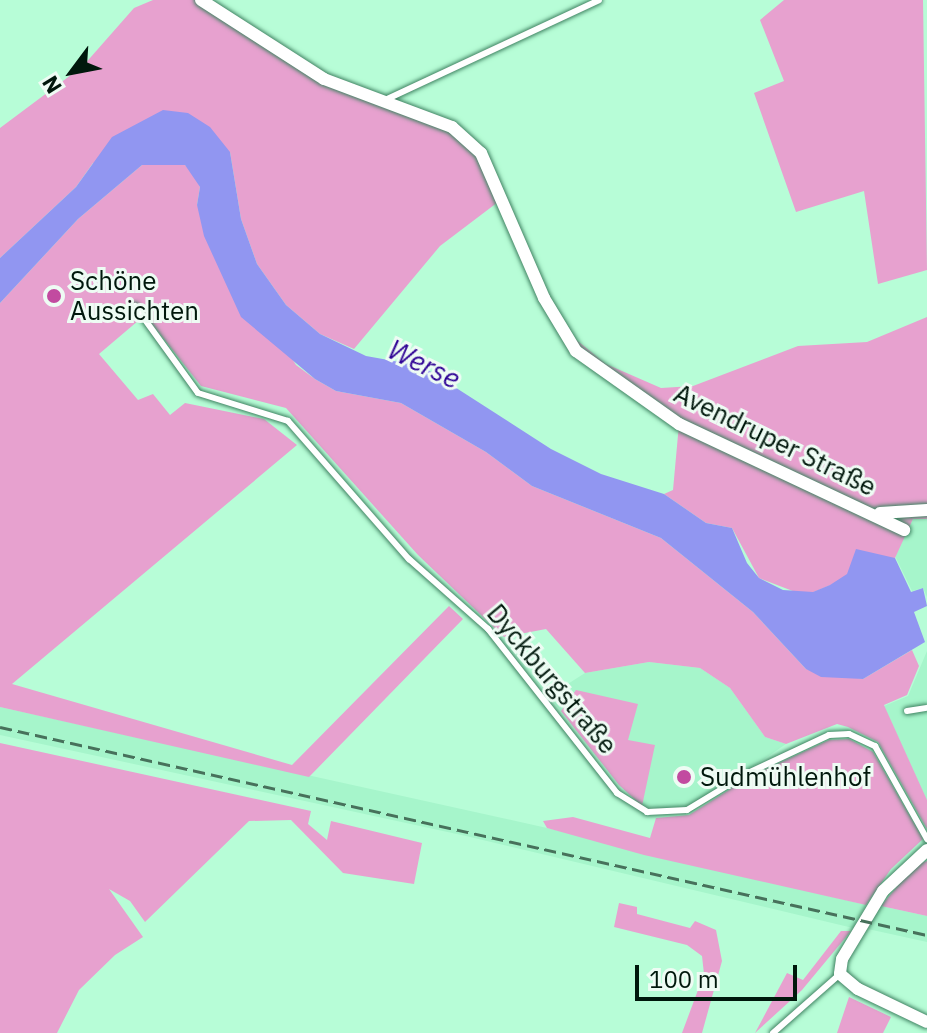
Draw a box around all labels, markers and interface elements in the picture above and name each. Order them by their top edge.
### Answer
north arrow [32,32,112,112]
text: N [35,71,68,99]
place label: Schöne Aussichten [70,265,199,326]
marker: Schöne Aussichten [45,287,63,305]
water label: Werse [383,332,465,396]
street label: Avendruper Straße [669,378,881,502]
street label: Dyckburgstraße [480,598,624,760]
place label: Sudmühlenhof [700,761,871,793]
marker: Sudmühlenhof [675,768,693,786]
scale bar [639,949,801,999]
text: 100 m [649,963,719,995]

